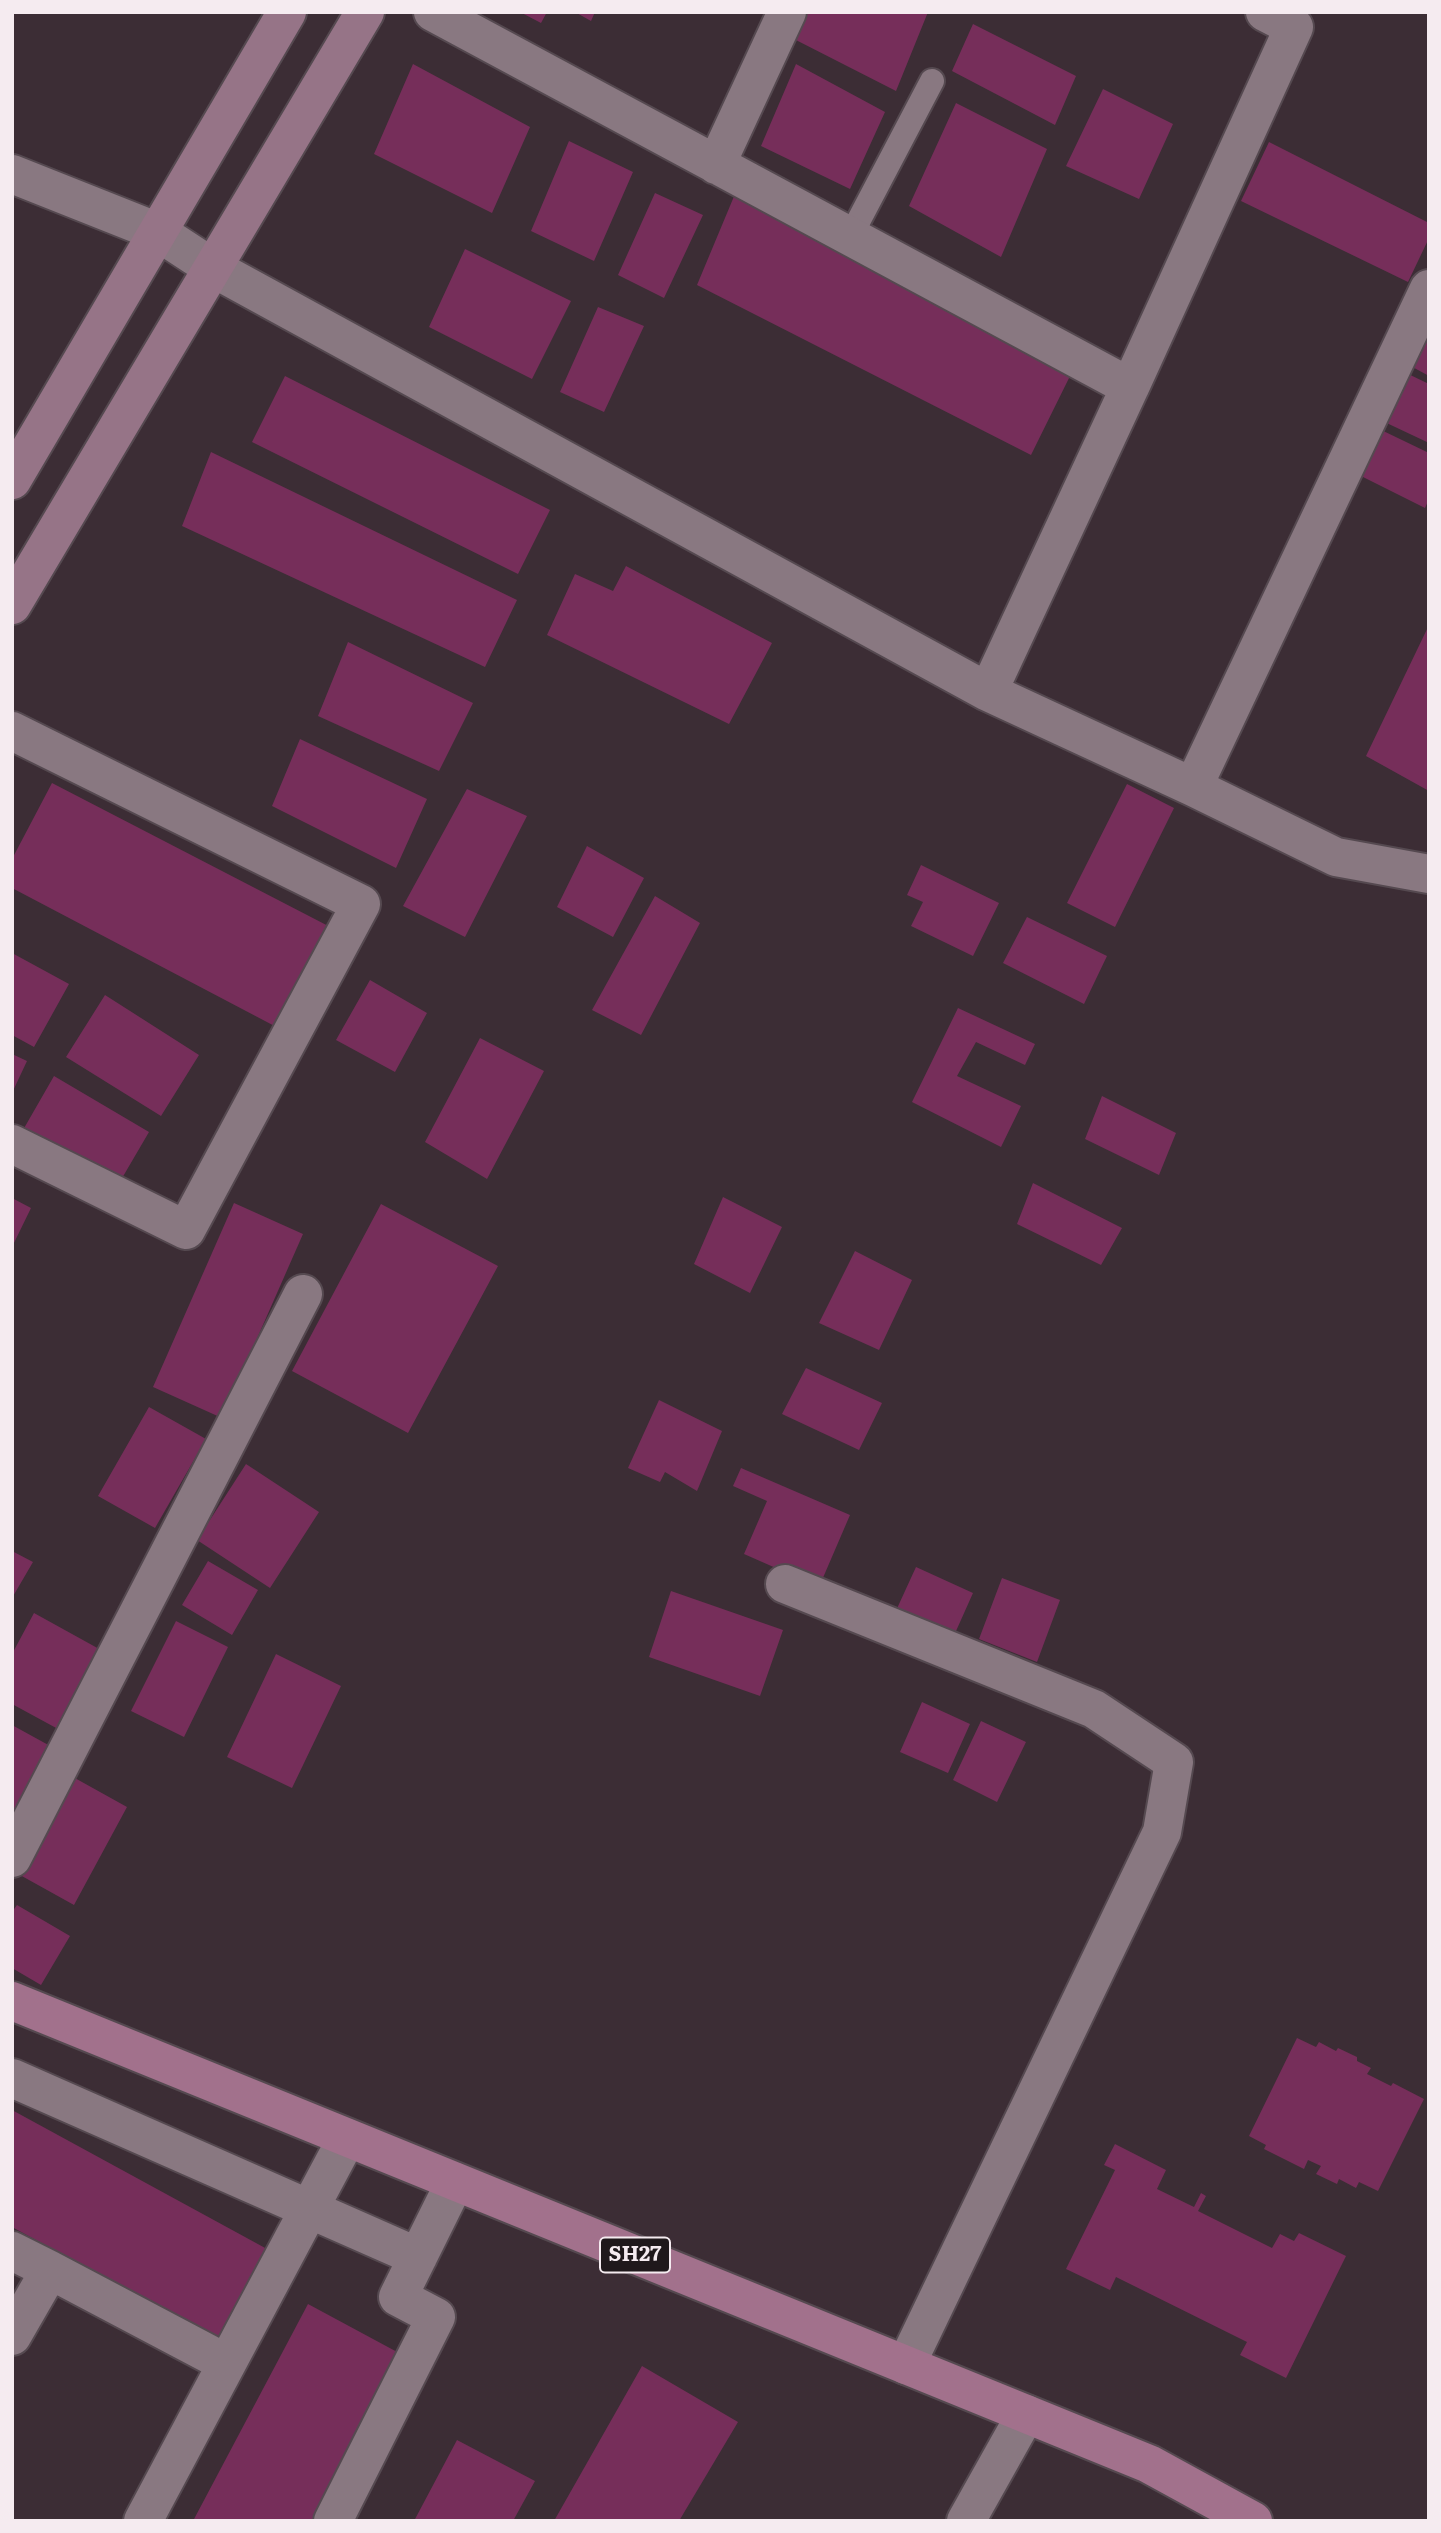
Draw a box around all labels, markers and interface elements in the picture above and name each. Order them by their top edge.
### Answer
road number: SH27 [600,2238,670,2272]

